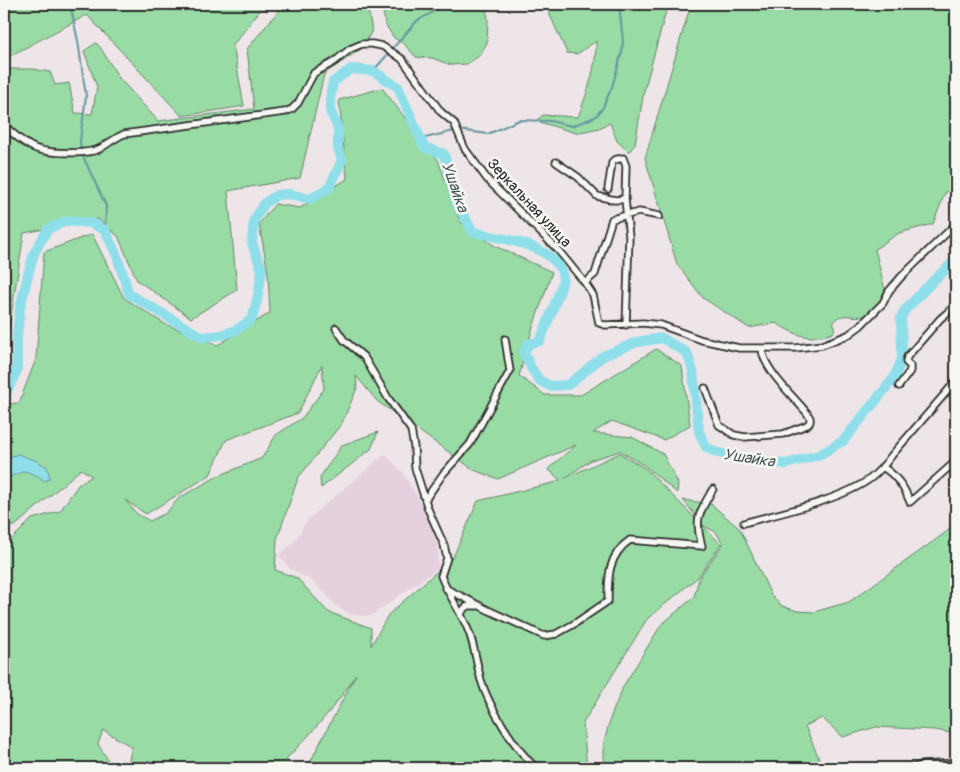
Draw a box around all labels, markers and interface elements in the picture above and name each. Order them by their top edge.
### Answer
street label: Зеркальная улица [483,154,575,252]
water label: Ушайка [437,159,473,216]
water label: Ушайка [722,444,778,472]

